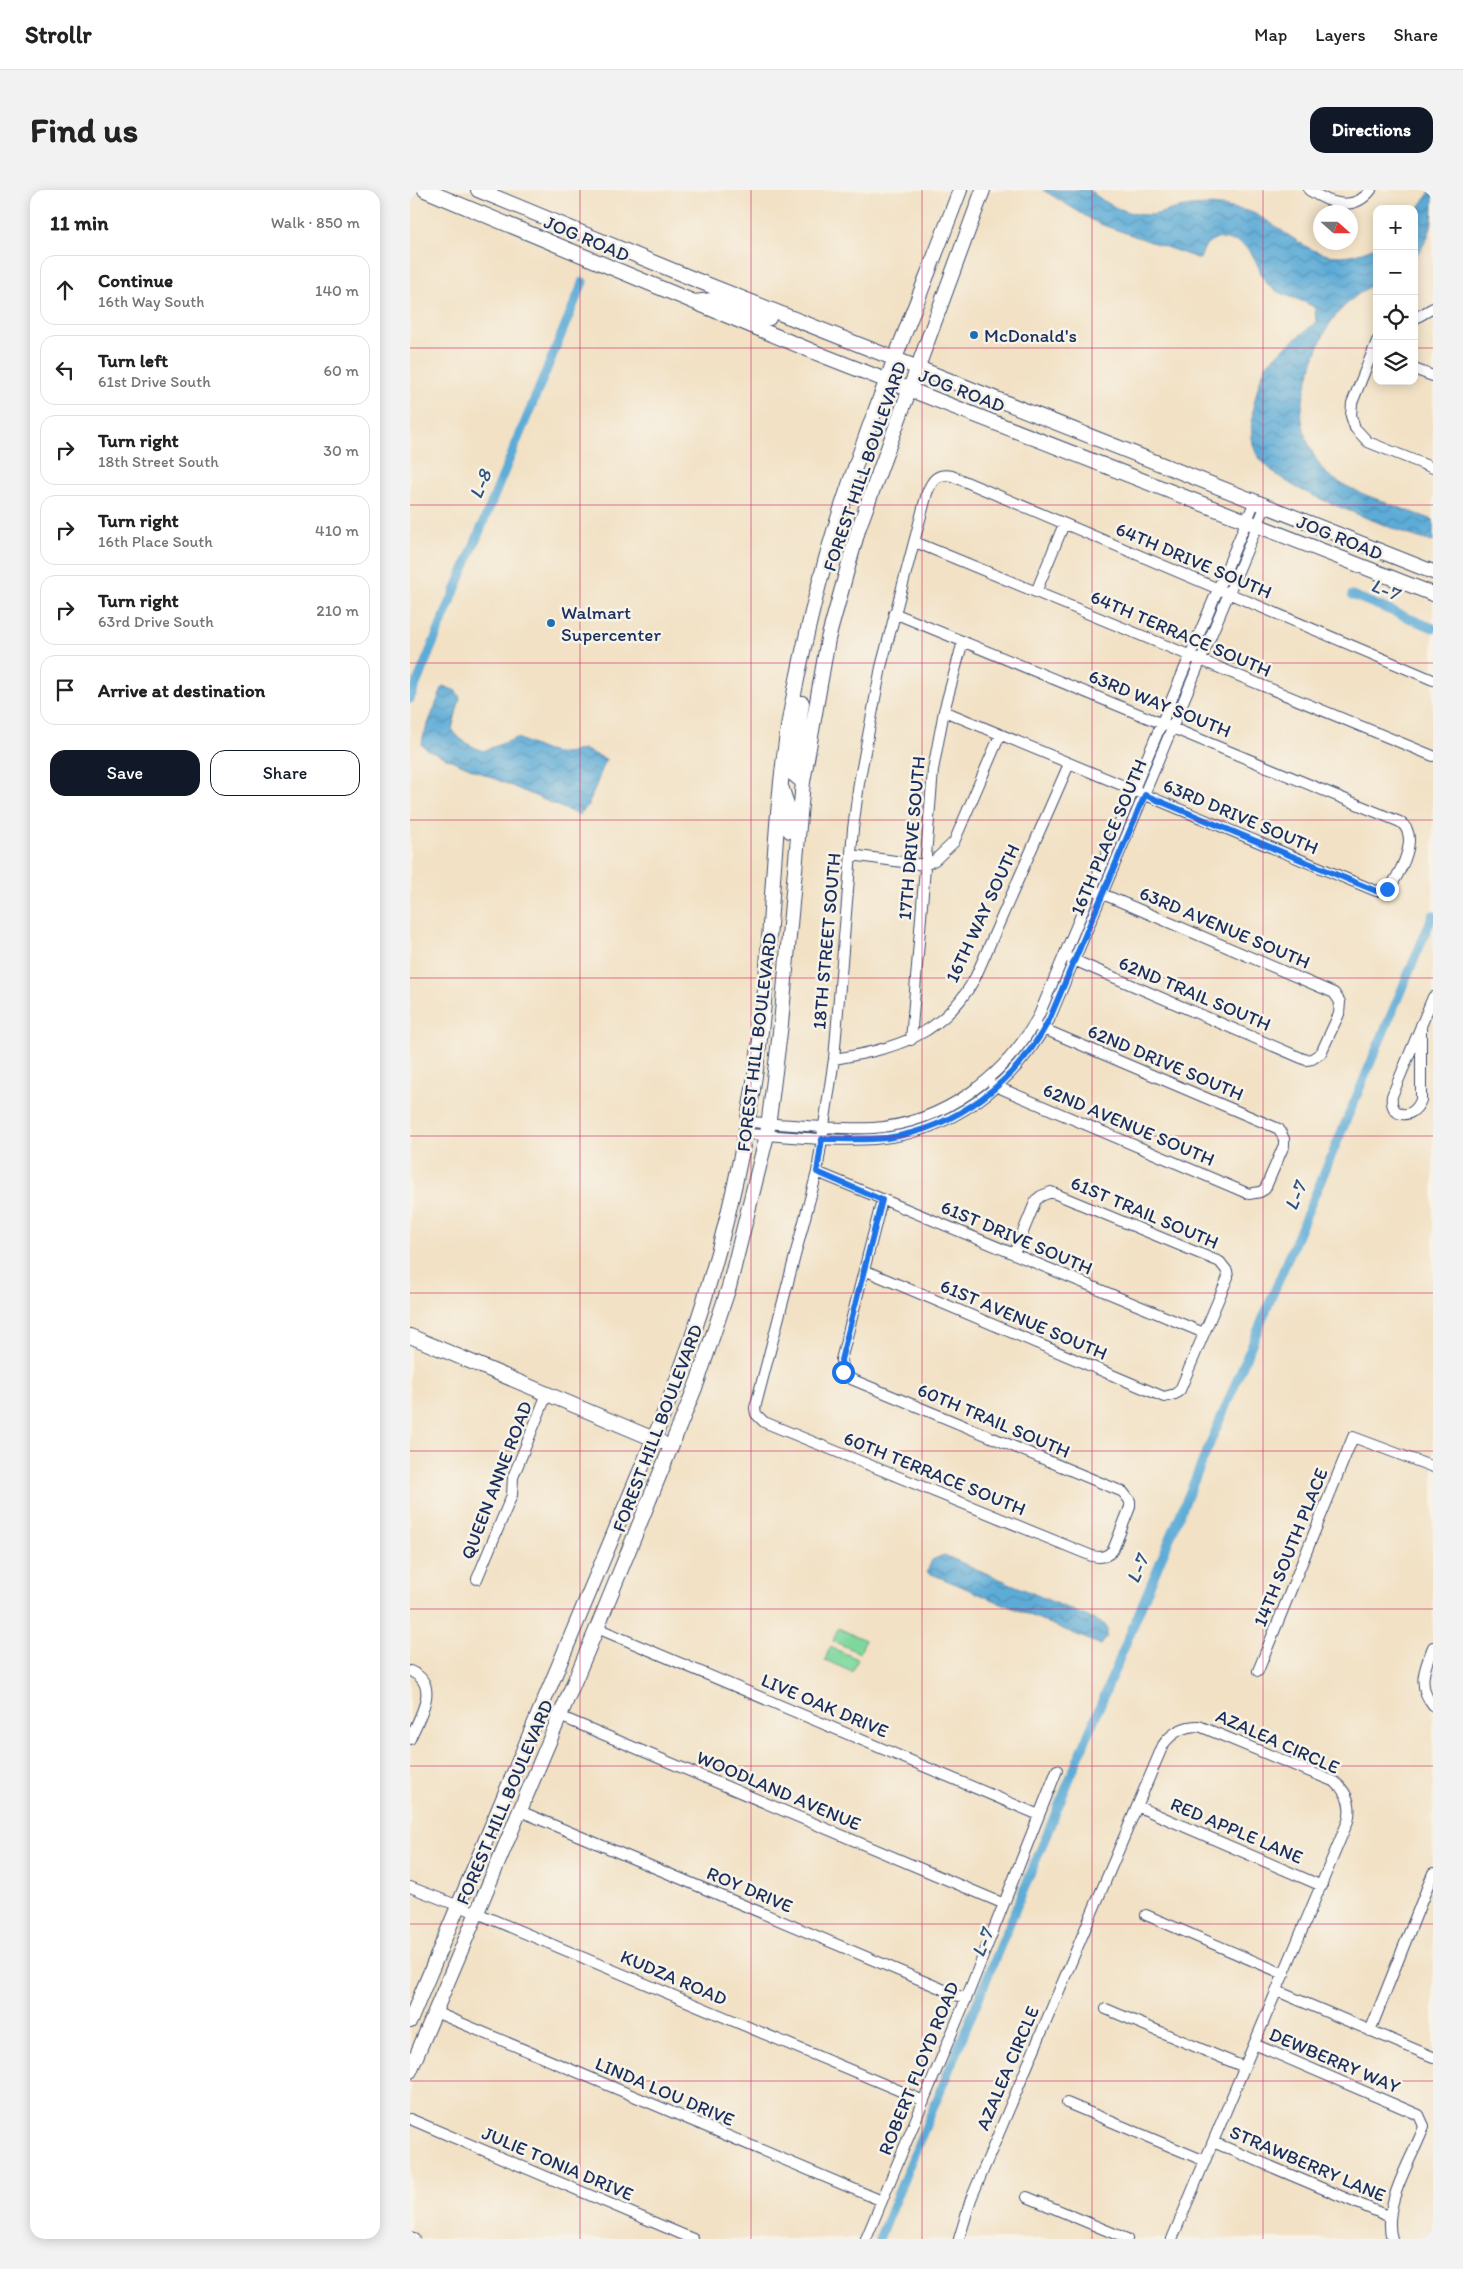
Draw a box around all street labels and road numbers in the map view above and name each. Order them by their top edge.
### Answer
street label: JOG ROAD [541,210,633,267]
street label: FOREST HILL BOULEVARD [818,358,911,574]
street label: JOG ROAD [915,363,1008,417]
street label: JOG ROAD [1293,510,1386,565]
street label: 64TH DRIVE SOUTH [1112,517,1275,604]
street label: 64TH TERRACE SOUTH [1087,585,1275,682]
street label: 63RD WAY SOUTH [1085,664,1234,743]
street label: 17TH DRIVE SOUTH [893,755,930,921]
street label: 16TH PLACE SOUTH [1065,755,1152,919]
street label: 63RD DRIVE SOUTH [1160,773,1322,860]
street label: 16TH WAY SOUTH [940,840,1025,986]
street label: 18TH STREET SOUTH [807,852,846,1030]
street label: 63RD AVENUE SOUTH [1136,881,1314,974]
street label: FOREST HILL BOULEVARD [732,931,781,1153]
street label: 62ND TRAIL SOUTH [1115,951,1274,1036]
street label: 62ND DRIVE SOUTH [1084,1019,1247,1106]
street label: 62ND AVENUE SOUTH [1040,1078,1218,1171]
street label: 61ST TRAIL SOUTH [1067,1171,1222,1254]
street label: 61ST DRIVE SOUTH [938,1195,1096,1280]
street label: 61ST AVENUE SOUTH [937,1274,1111,1365]
street label: FOREST HILL BOULEVARD [607,1321,708,1535]
street label: 60TH TRAIL SOUTH [914,1378,1074,1463]
street label: QUEEN ANNE ROAD [456,1398,537,1563]
street label: 60TH TERRACE SOUTH [840,1426,1029,1521]
street label: 14TH SOUTH PLACE [1248,1465,1333,1630]
street label: LIVE OAK DRIVE [758,1668,892,1743]
street label: FOREST HILL BOULEVARD [451,1696,558,1908]
street label: AZALEA CIRCLE [1213,1704,1343,1779]
street label: WOODLAND AVENUE [693,1745,865,1836]
street label: RED APPLE LANE [1167,1792,1307,1869]
street label: ROY DRIVE [703,1861,796,1918]
street label: KUDZA ROAD [617,1945,730,2010]
street label: ROBERT FLOYD ROAD [873,1978,964,2158]
street label: AZALEA CIRCLE [971,2003,1044,2134]
street label: DEWBERRY WAY [1266,2023,1404,2098]
street label: LINDA LOU DRIVE [592,2052,738,2131]
street label: STRAWBERRY LANE [1226,2120,1389,2207]
street label: JULIE TONIA DRIVE [479,2121,637,2206]

